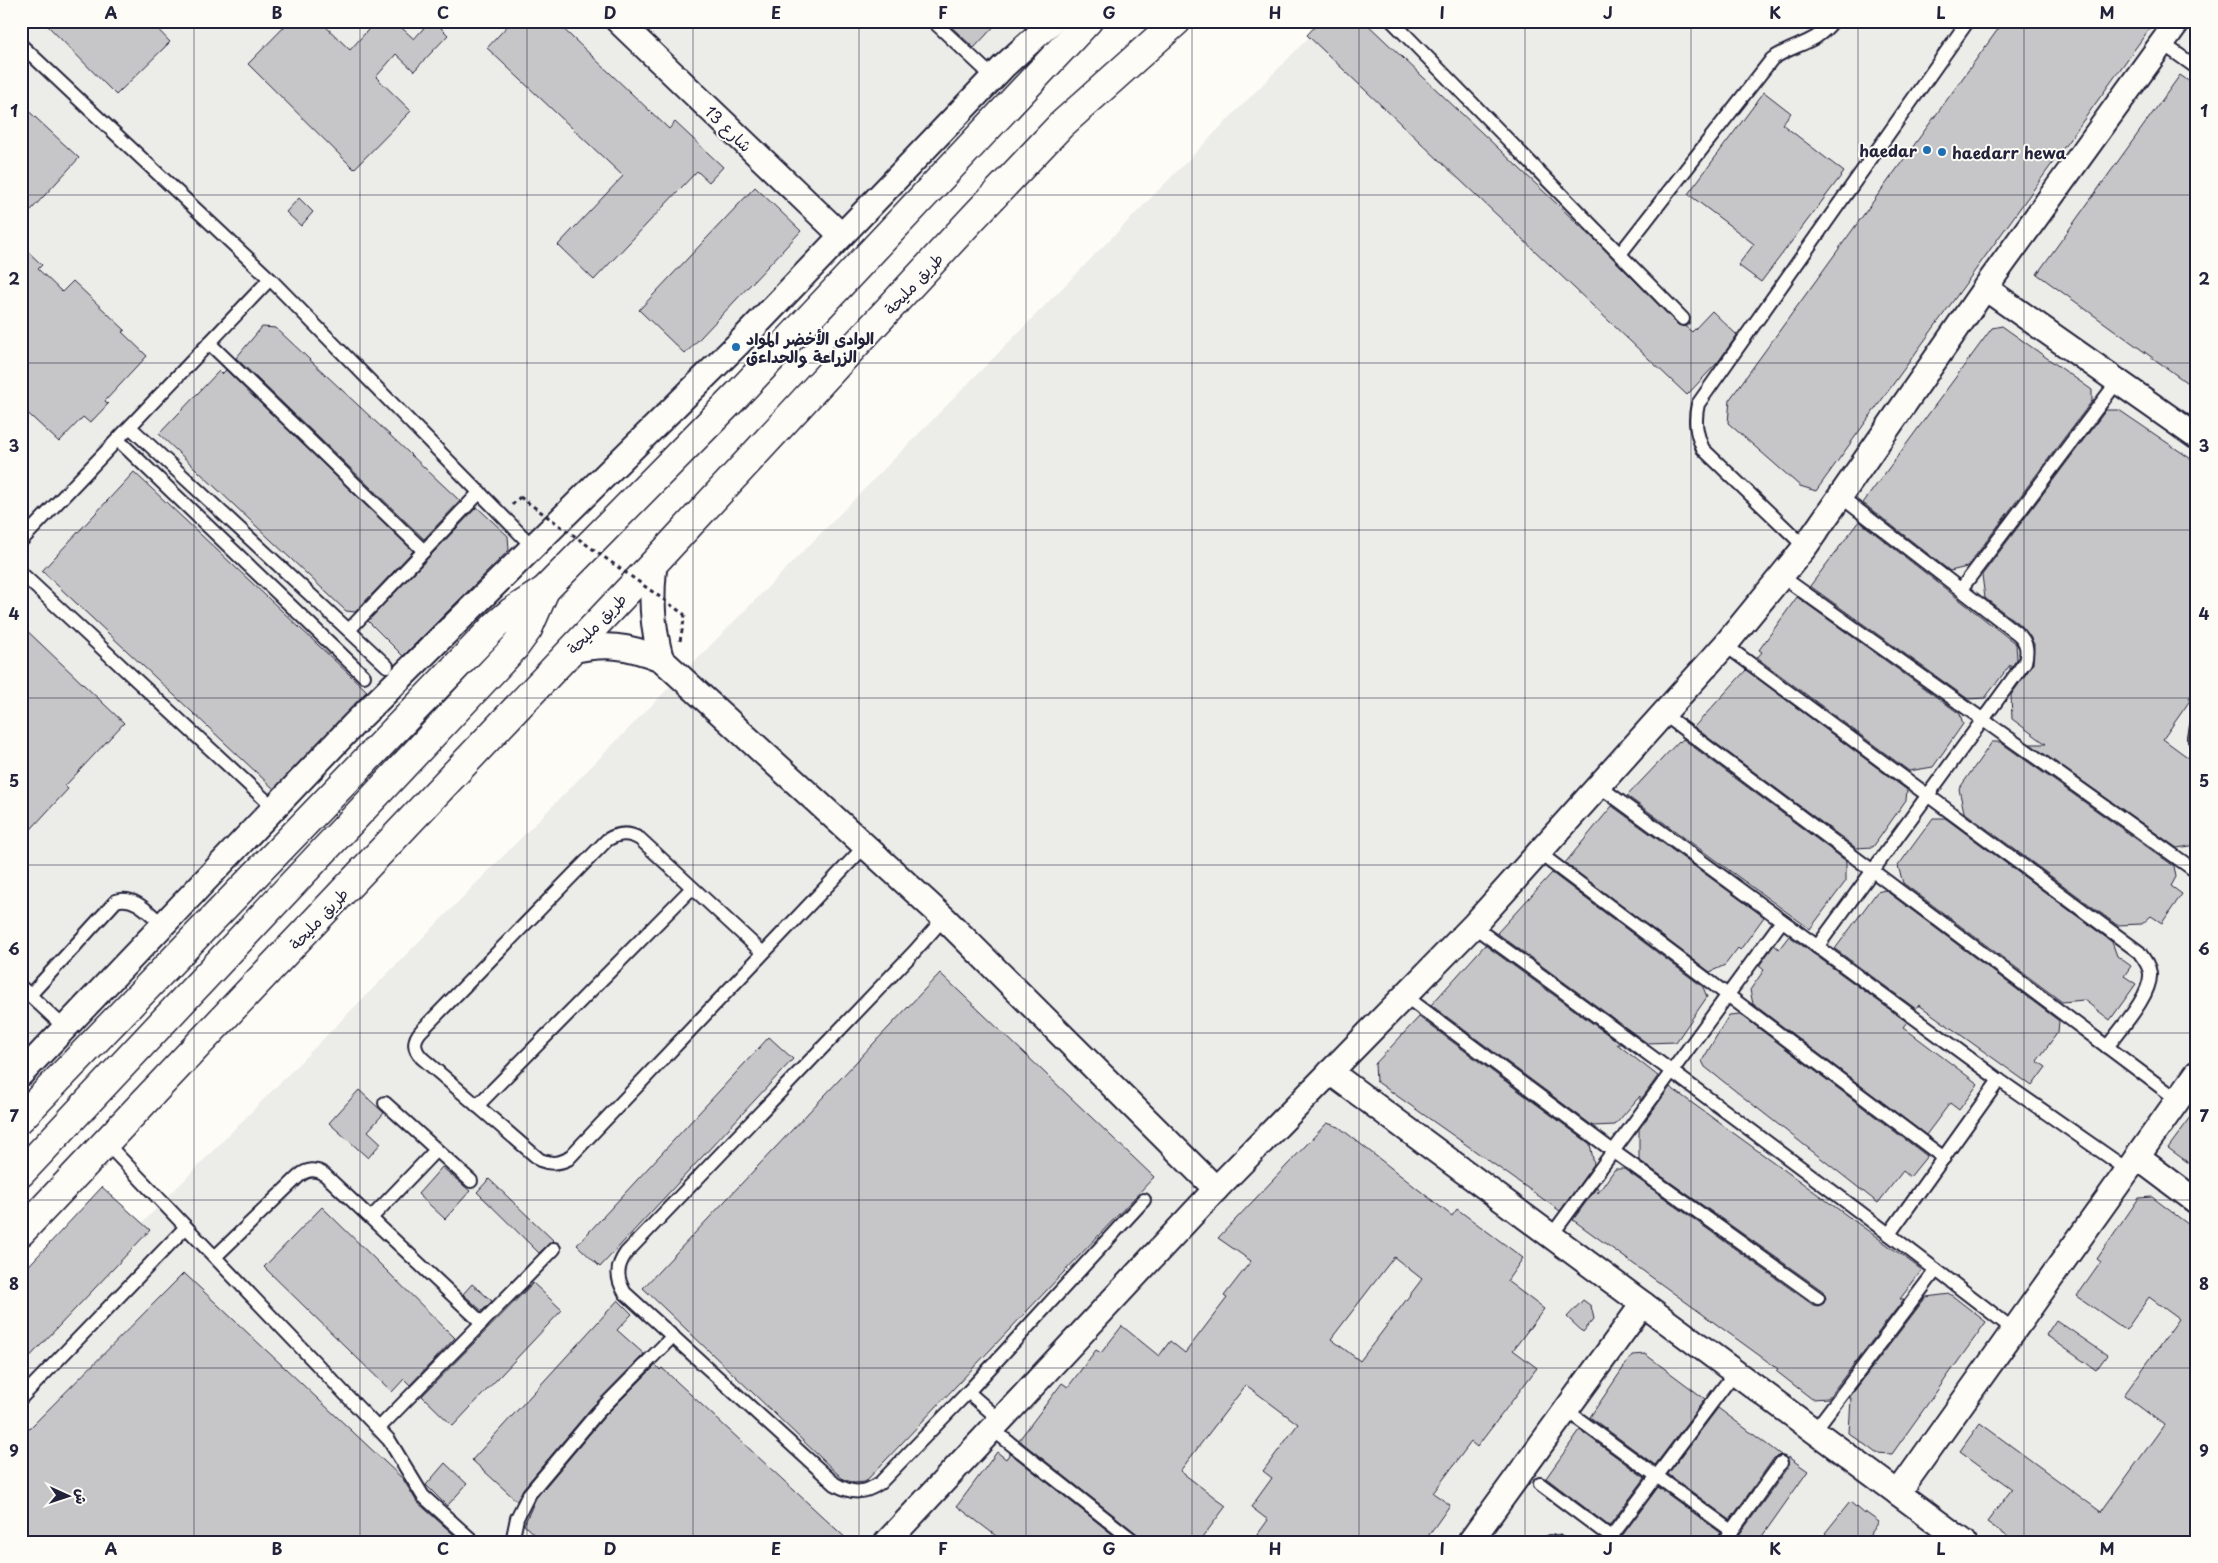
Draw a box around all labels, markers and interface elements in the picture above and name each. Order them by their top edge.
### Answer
text: A [105,0,118,24]
text: B [272,0,283,24]
text: C [437,0,449,24]
text: D [604,0,616,24]
text: E [771,0,781,24]
text: F [938,0,948,24]
text: G [1102,0,1116,24]
text: H [1269,0,1281,24]
text: I [1439,0,1445,24]
text: J [1603,0,1613,24]
text: K [1769,0,1781,24]
text: L [1936,0,1946,24]
text: M [2099,0,2115,24]
text: 1 [10,98,18,122]
text: 1 [2200,98,2208,122]
street label: شارع 13 [699,99,758,157]
place label: haedar [1859,138,1918,162]
place label: haedarr hewa [1952,140,2067,164]
marker: haedar [1921,144,1933,156]
marker: haedarr hewa [1936,146,1948,158]
street label: طريق مليحة [878,247,948,319]
text: 2 [8,266,20,290]
text: 2 [2198,266,2210,290]
place label: الوادى الأخضر المواد الزراعة والحداءق [746,326,874,368]
marker: الوادى الأخضر المواد الزراعة والحداءق [730,341,742,353]
text: 3 [9,433,19,457]
text: 3 [2199,433,2209,457]
street label: طريق مليحة [561,587,631,659]
text: 4 [9,601,20,625]
text: 4 [2199,601,2210,625]
text: 5 [9,768,19,792]
text: 5 [2199,768,2209,792]
street label: طريق مليحة [283,882,353,954]
text: 6 [8,936,20,960]
text: 6 [2198,936,2210,960]
text: 7 [9,1103,19,1127]
text: 7 [2199,1103,2209,1127]
text: 8 [9,1271,19,1295]
text: 8 [2199,1271,2209,1295]
text: 9 [9,1438,19,1462]
text: 9 [2199,1438,2209,1462]
north arrow [42,1470,92,1520]
text: ش [71,1488,92,1505]
text: A [105,1536,118,1560]
text: B [272,1536,283,1560]
text: C [437,1536,449,1560]
text: D [604,1536,616,1560]
text: E [771,1536,781,1560]
text: F [938,1536,948,1560]
text: G [1102,1536,1116,1560]
text: H [1269,1536,1281,1560]
text: I [1439,1536,1445,1560]
text: J [1603,1536,1613,1560]
text: K [1769,1536,1781,1560]
text: L [1936,1536,1946,1560]
text: M [2099,1536,2115,1560]

